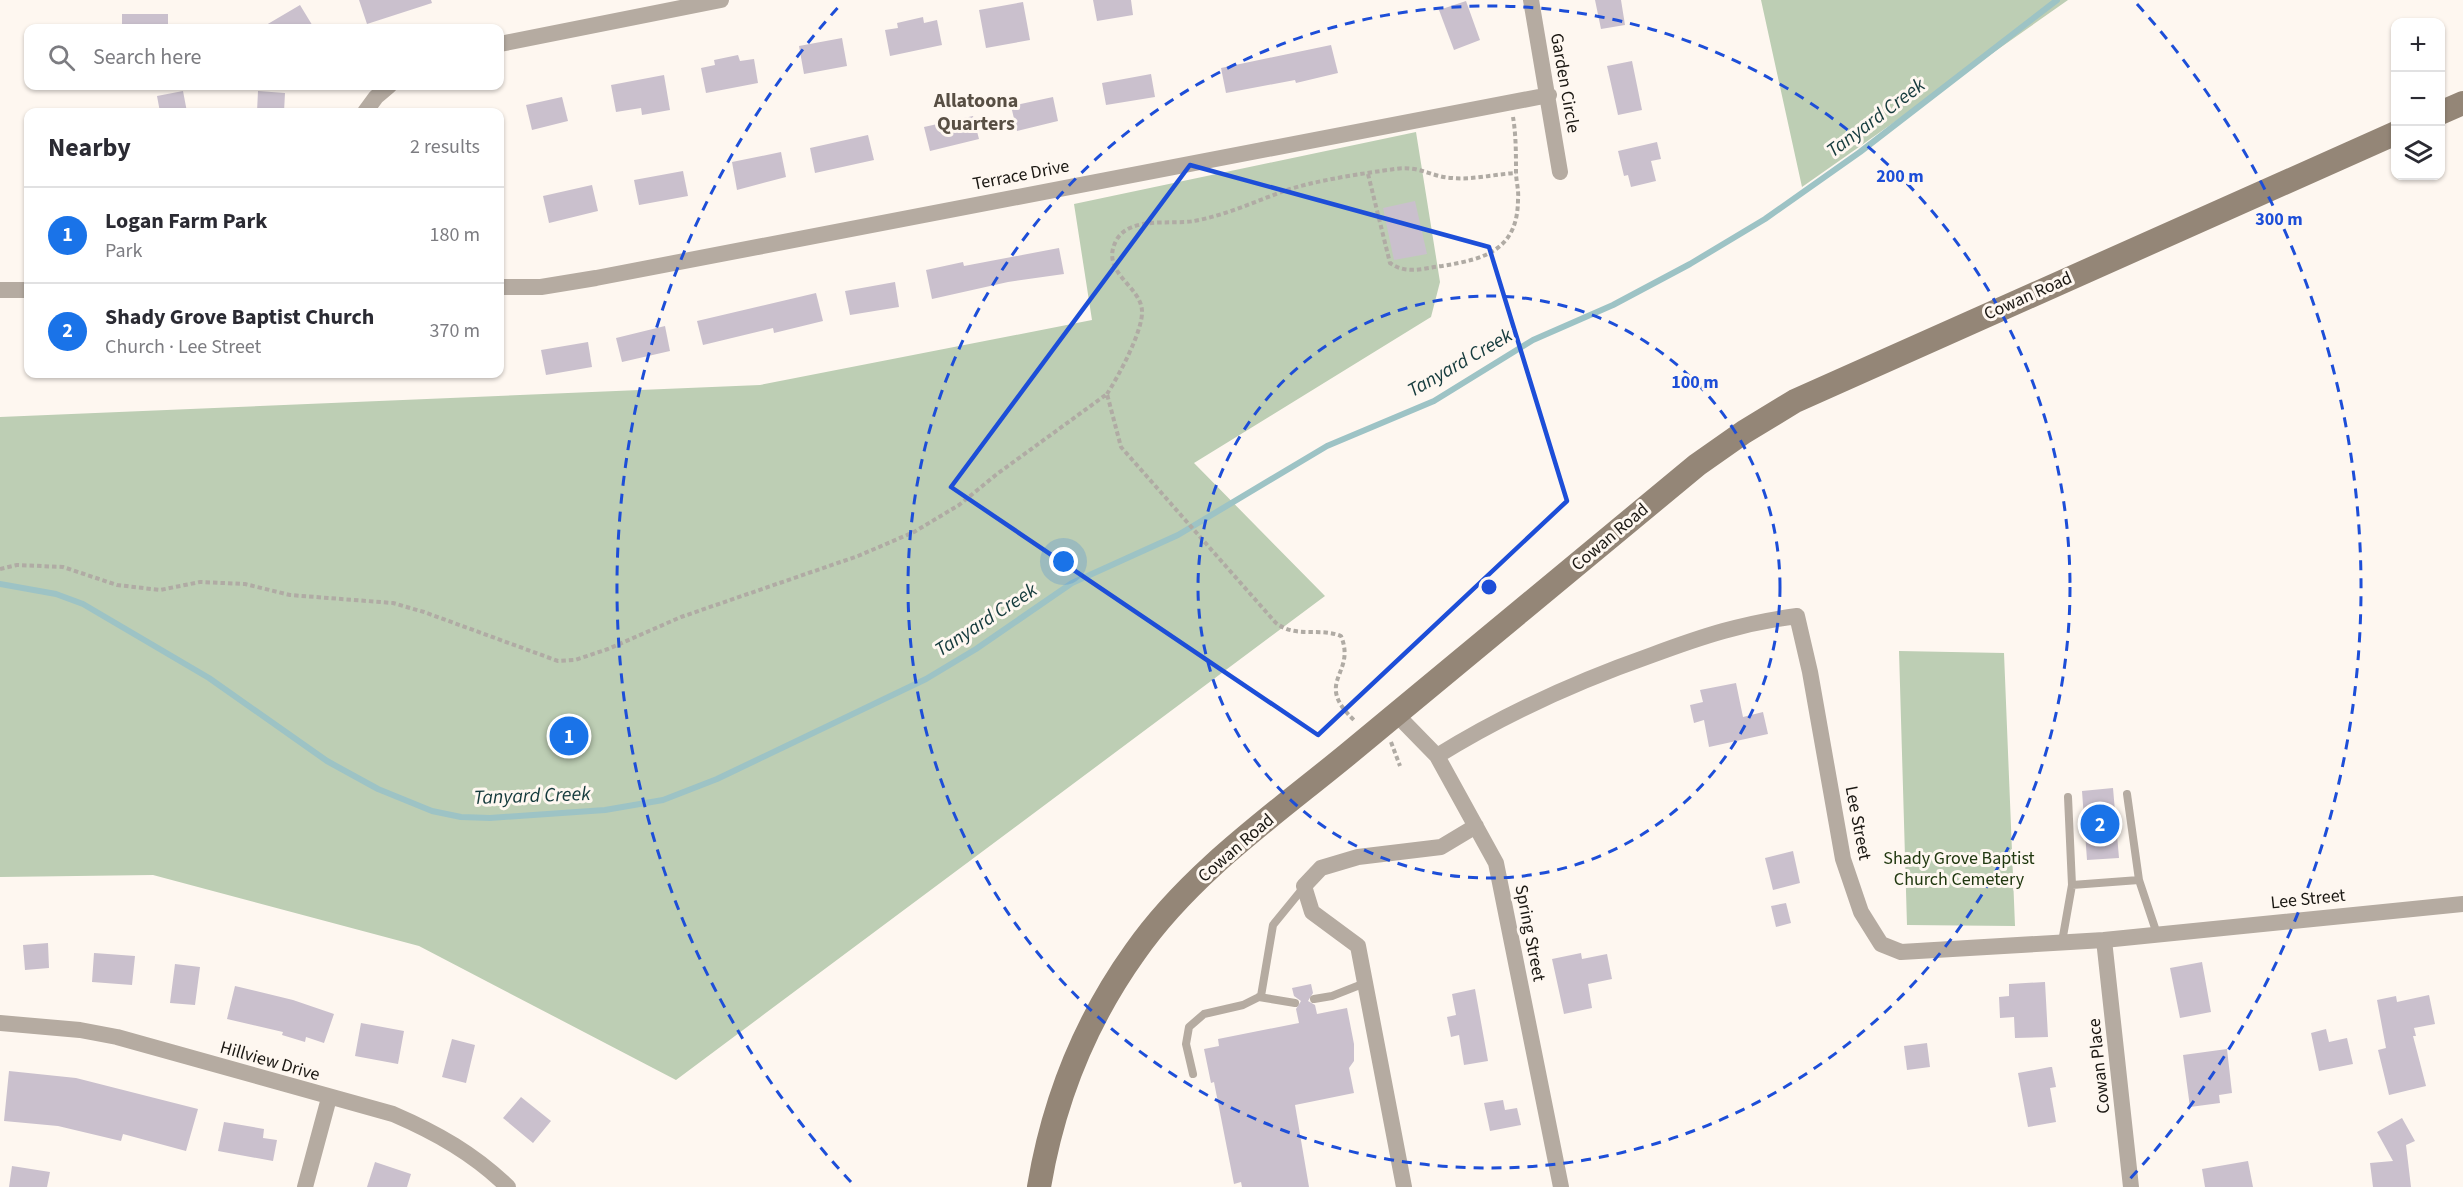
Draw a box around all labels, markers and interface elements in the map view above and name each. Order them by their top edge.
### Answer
map controls [2391,18,2445,180]
button: + [2391,18,2445,72]
search box [24,24,504,90]
street label: Garden Circle [1544,31,1586,135]
icon: search [45,41,78,74]
text: Search here [93,41,201,73]
water label: Tanyard Creek [1821,71,1932,164]
button: − [2391,72,2445,126]
district label: Allatoona Quarters [933,87,1018,138]
button: layers [2391,126,2445,180]
text: Nearby [48,129,131,166]
text: 2 results [410,133,480,161]
street label: Terrace Drive [971,153,1072,197]
text: 200 m [1876,164,1924,189]
text: Logan Farm Park [105,205,267,237]
text: 300 m [2255,207,2303,232]
text: 1 [62,221,73,249]
text: 180 m [430,221,480,249]
text: Park [105,237,142,265]
street label: Cowan Road [1980,265,2076,327]
text: Shady Grove Baptist Church [105,301,374,333]
text: 2 [62,317,73,345]
text: 370 m [430,317,480,345]
water label: Tanyard Creek [1402,321,1518,404]
text: Church · Lee Street [105,333,261,361]
text: 100 m [1671,370,1719,395]
street label: Cowan Road [1566,497,1654,577]
your location [1049,547,1078,576]
water label: Tanyard Creek [929,576,1043,664]
centre of rings [1479,577,1499,597]
pin: 1 [550,714,588,758]
water label: Tanyard Creek [473,780,592,812]
street label: Lee Street [1839,784,1877,862]
pin: 2 [2080,802,2120,846]
street label: Cowan Road [1192,808,1280,888]
park label: Shady Grove Baptist Church Cemetery [1883,846,2035,892]
street label: Spring Street [1508,883,1552,983]
street label: Lee Street [2269,883,2347,915]
street label: Cowan Place [2082,1017,2116,1115]
street label: Hillview Drive [217,1035,323,1087]

